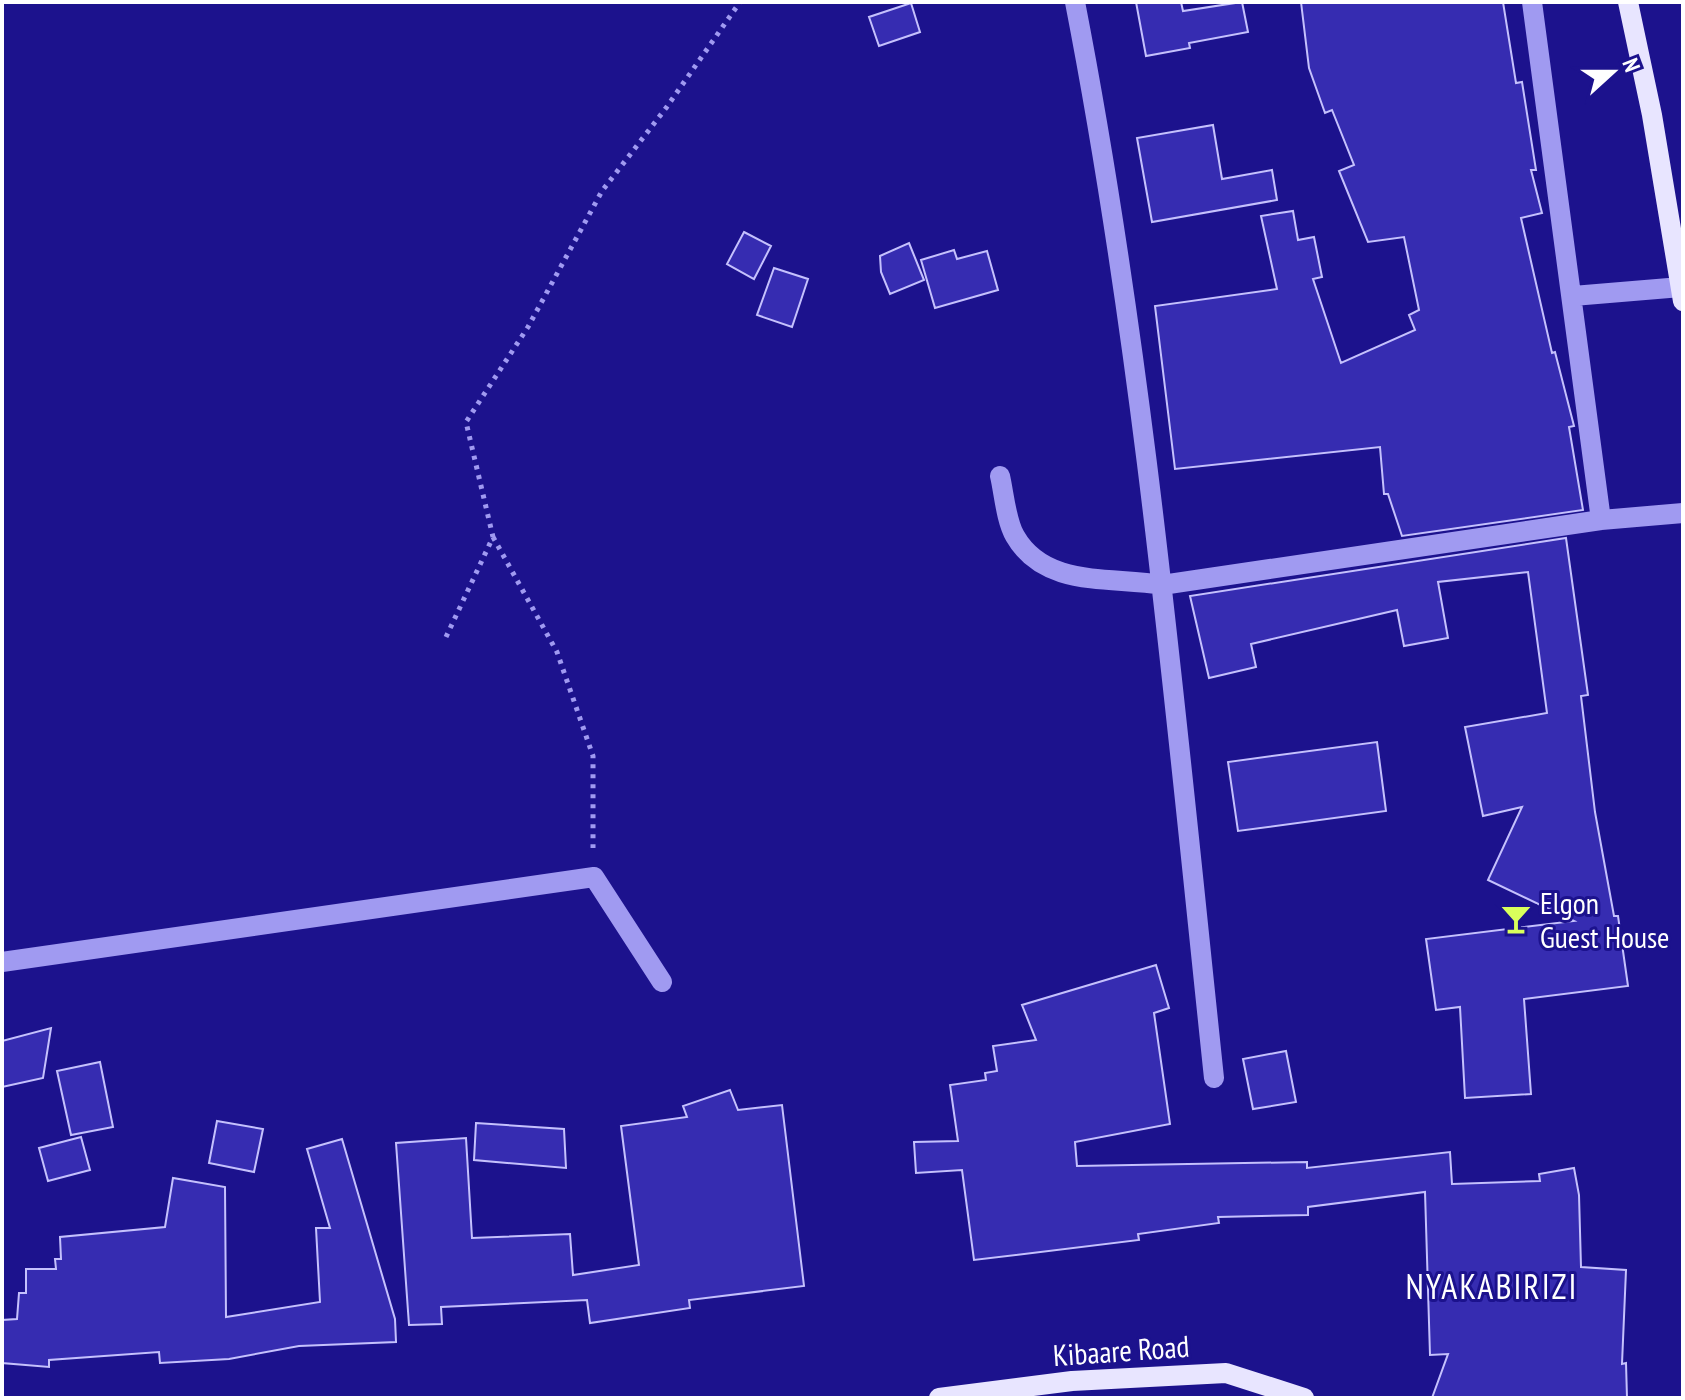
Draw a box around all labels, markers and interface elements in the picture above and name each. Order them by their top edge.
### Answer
north arrow [1573,32,1653,112]
text: N [1616,54,1647,75]
place label: Elgon Guest House [1540,883,1670,956]
bar icon: Elgon Guest House [1499,902,1533,936]
district label: NYAKABIRIZI [1406,1264,1578,1308]
street label: Kibaare Road [1052,1326,1190,1374]

